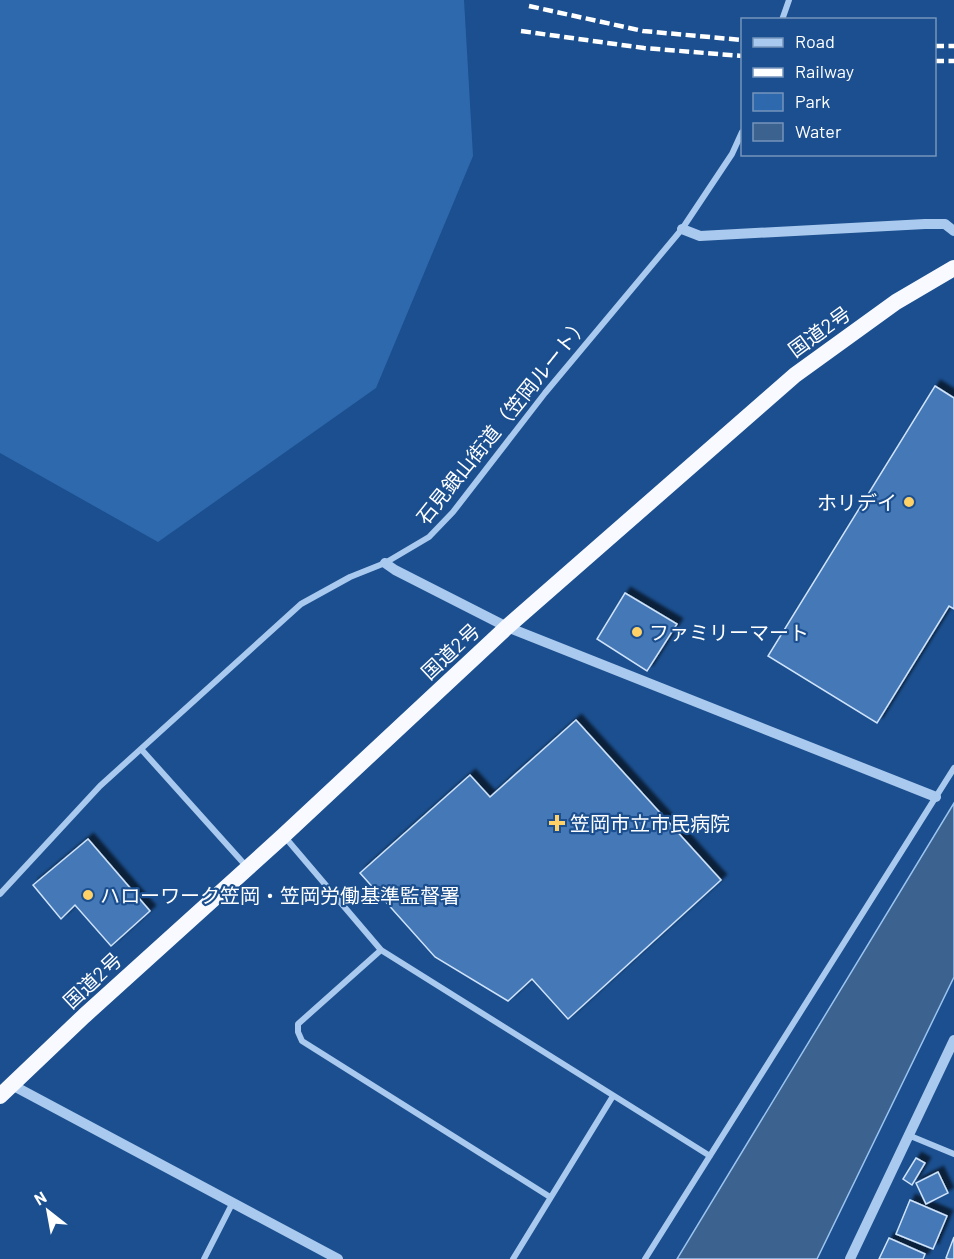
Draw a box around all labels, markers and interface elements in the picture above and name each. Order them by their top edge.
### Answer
legend [741,18,936,156]
text: Road [795,30,835,52]
text: Railway [795,60,854,82]
text: Park [795,90,830,112]
text: Water [795,120,842,142]
street label: 国道2号 [783,301,855,361]
street label: 石見銀山街道（笠岡ルート） [411,311,593,529]
place label: ホリデイ [817,490,897,514]
marker: ホリデイ [902,495,916,509]
street label: 国道2号 [416,618,484,684]
place label: ファミリーマート [649,620,809,644]
marker: ファミリーマート [630,625,644,639]
place label: 笠岡市立市民病院 [570,811,730,835]
marker: 笠岡市立市民病院 [548,814,566,832]
place label: ハローワーク笠岡・笠岡労働基準監督署 [100,883,460,907]
marker: ハローワーク笠岡・笠岡労働基準監督署 [81,888,95,902]
street label: 国道2号 [58,947,126,1013]
north arrow [18,1181,78,1241]
text: N [31,1187,49,1209]

